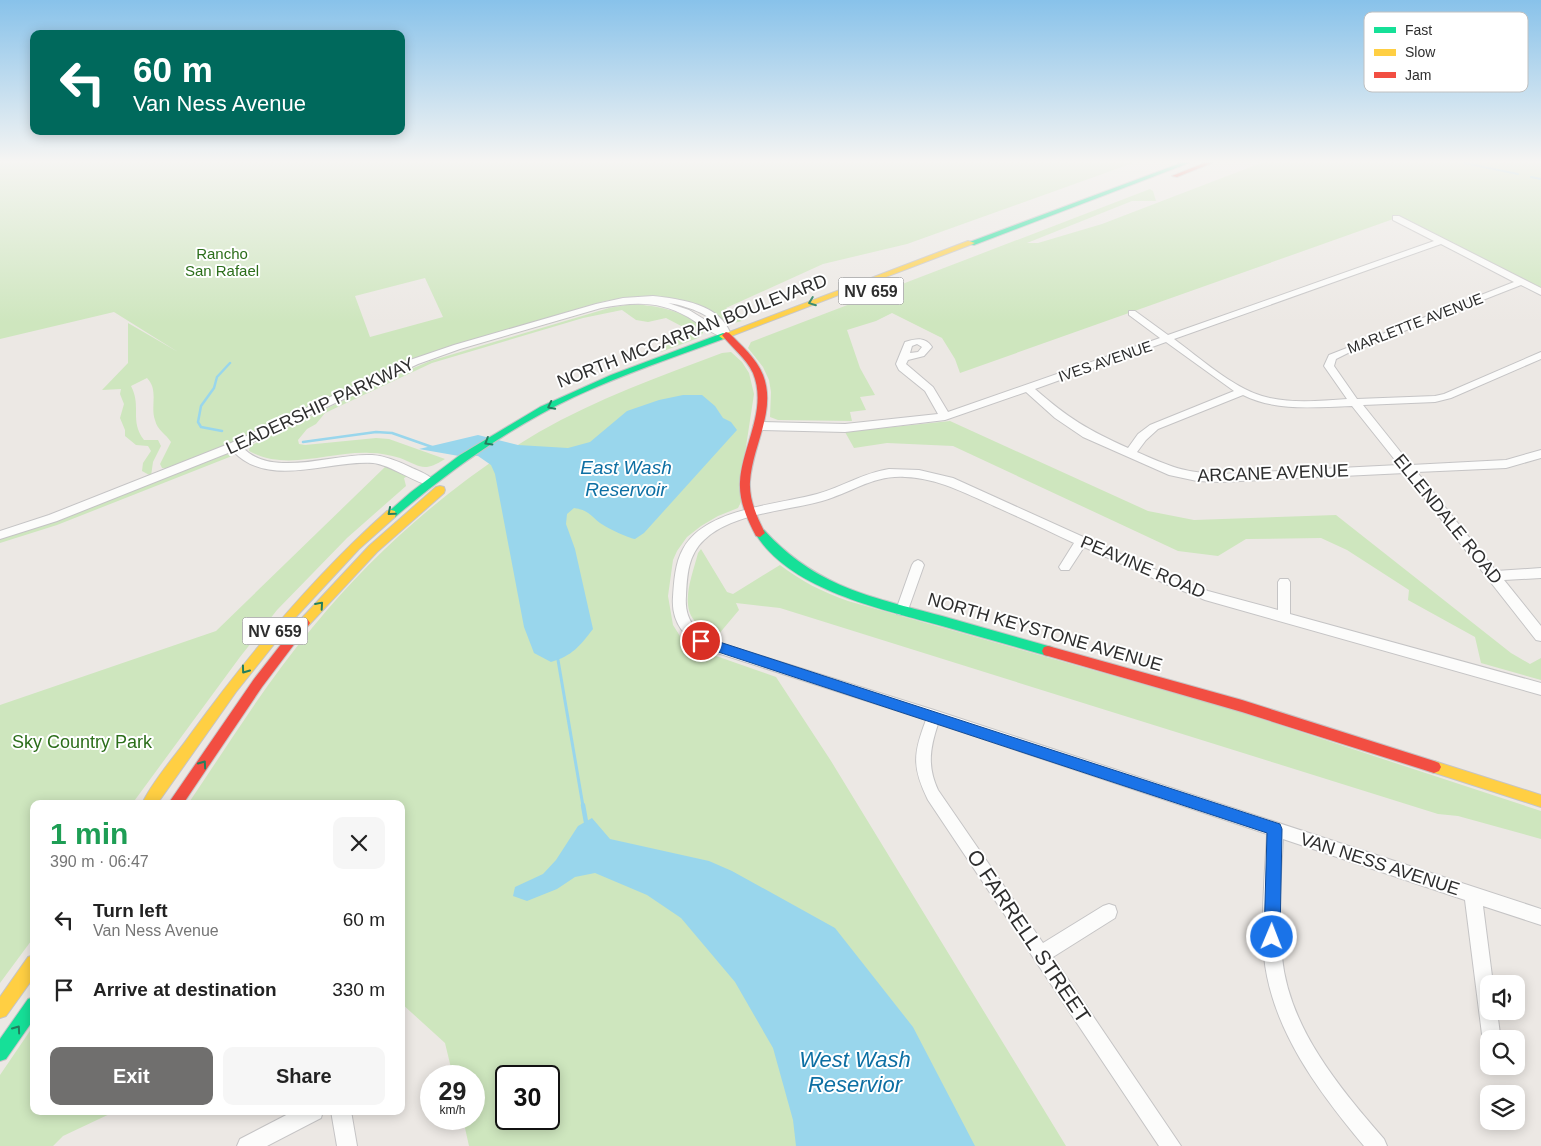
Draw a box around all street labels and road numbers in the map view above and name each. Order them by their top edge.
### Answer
street label: NORTH MCCARRAN BOULEVARD [554,270,830,392]
road number: NV 659 [838,278,904,304]
street label: MARLETTE AVENUE [1345,289,1485,357]
street label: IVES AVENUE [1056,337,1154,385]
street label: LEADERSHIP PARKWAY [223,354,417,458]
street label: ELLENDALE ROAD [1390,450,1506,588]
street label: ARCANE AVENUE [1197,460,1349,486]
street label: PEAVINE ROAD [1078,532,1208,602]
street label: NORTH KEYSTONE AVENUE [925,589,1165,675]
road number: NV 659 [242,618,308,644]
street label: VAN NESS AVENUE [1298,829,1462,899]
street label: O FARRELL STREET [963,845,1096,1027]

